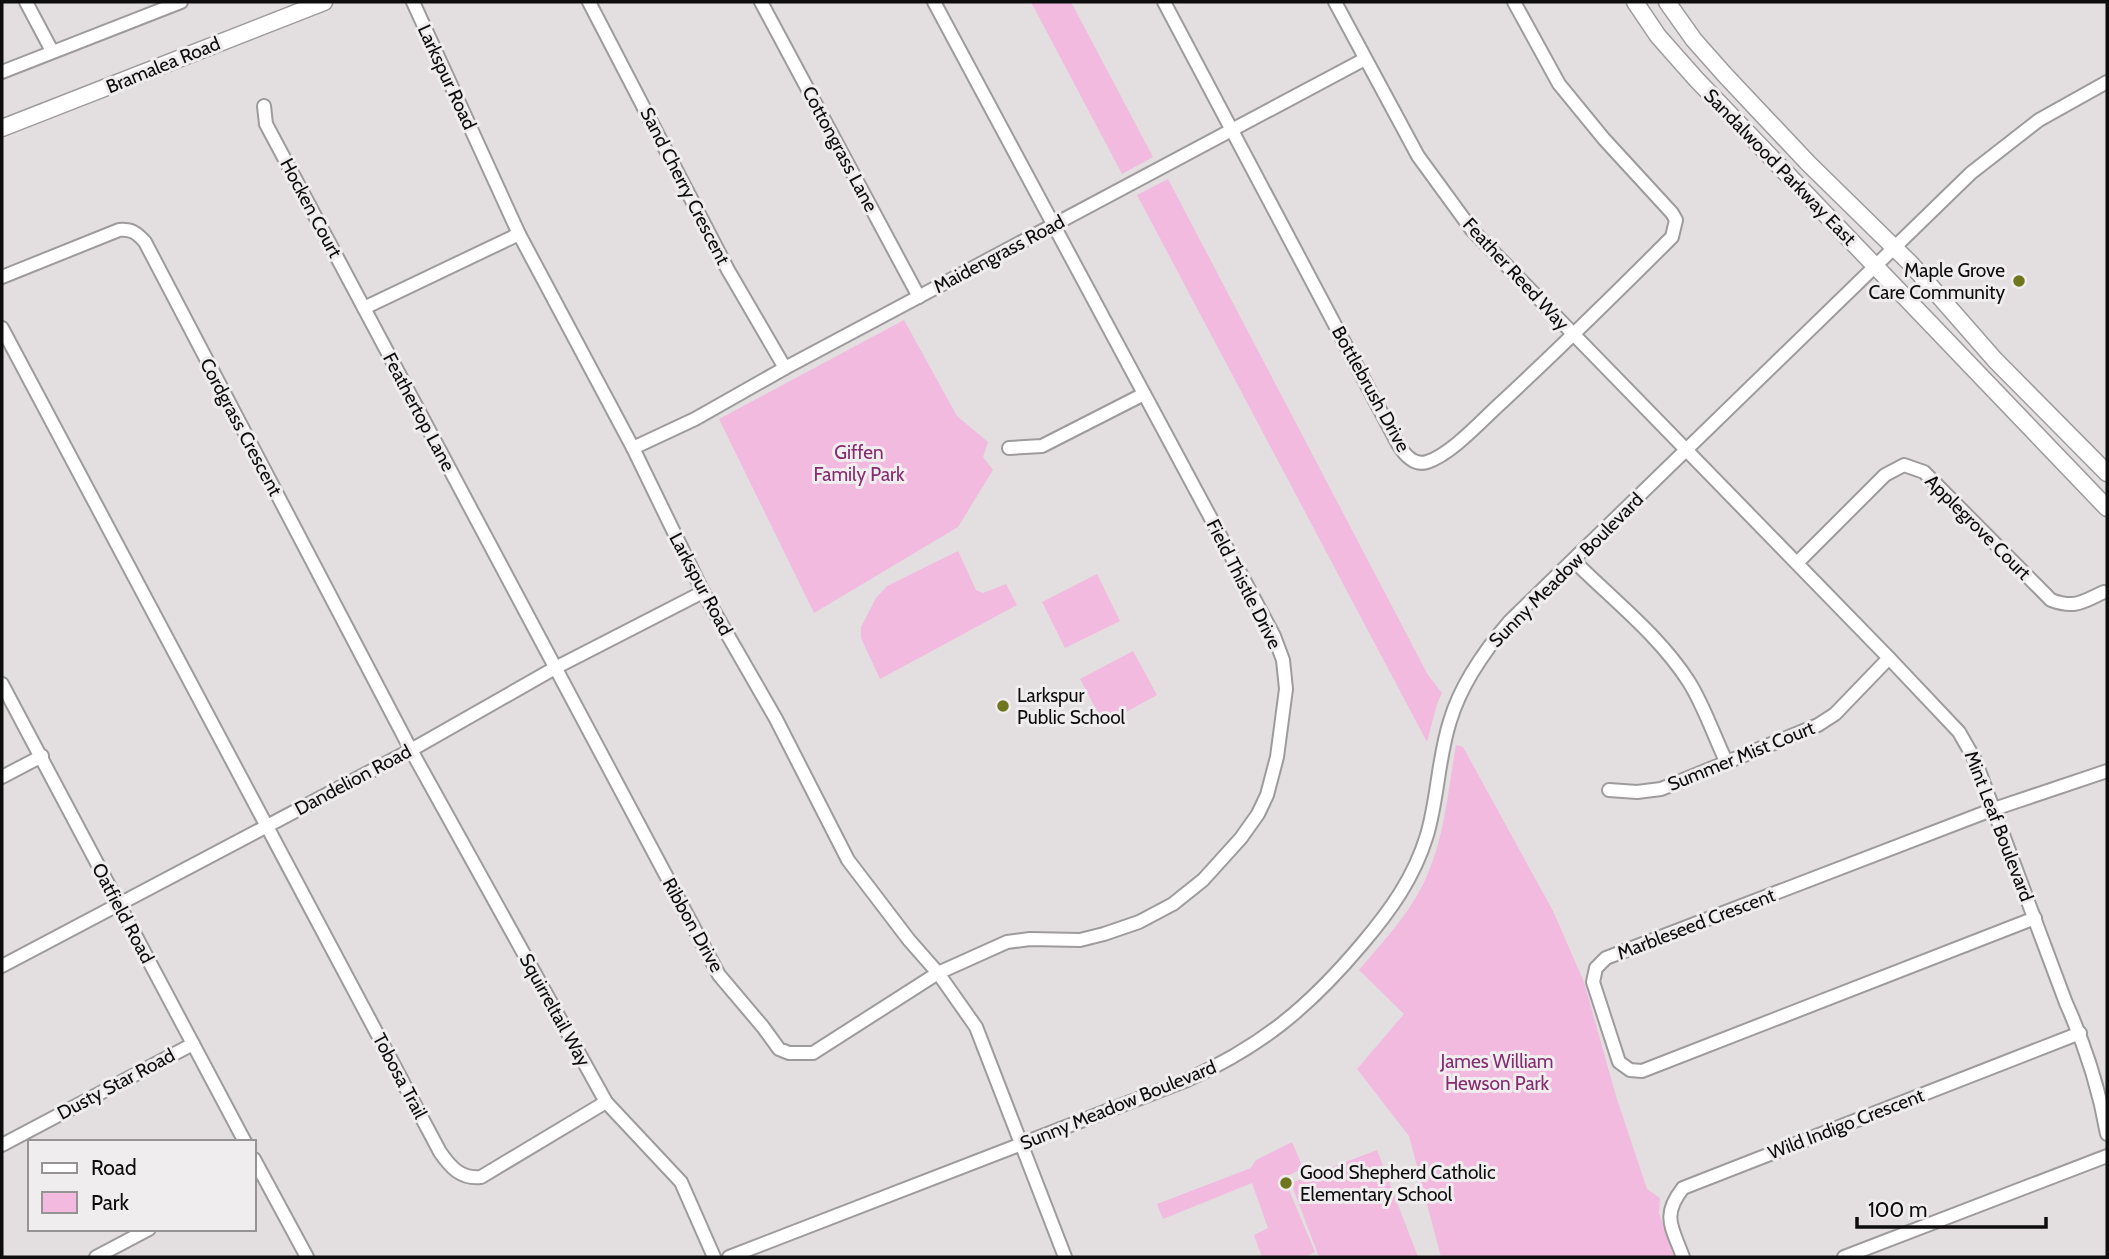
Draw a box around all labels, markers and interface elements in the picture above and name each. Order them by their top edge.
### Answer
street label: Larkspur Road [413,21,481,133]
street label: Bramalea Road [103,32,223,98]
street label: Cottongrass Lane [797,82,883,216]
street label: Sandalwood Parkway East [1699,84,1861,250]
street label: Sand Cherry Crescent [635,104,735,269]
street label: Hocken Court [275,154,347,262]
street label: Maidengrass Road [930,210,1068,298]
street label: Feather Reed Way [1458,213,1574,335]
place label: Maple Grove Care Community [1869,259,2005,304]
marker: Maple Grove Care Community [2011,273,2027,289]
street label: Bottlebrush Drive [1327,322,1415,456]
street label: Feathertop Lane [378,349,460,475]
street label: Cordgrass Crescent [195,354,287,500]
park label: Giffen Family Park [813,441,905,486]
street label: Applegrove Court [1920,469,2036,585]
street label: Sunny Meadow Boulevard [1484,488,1648,652]
street label: Field Thistle Drive [1201,515,1287,653]
street label: Larkspur Road [664,529,738,639]
place label: Larkspur Public School [1017,684,1126,729]
marker: Larkspur Public School [995,698,1011,714]
street label: Summer Mist Court [1664,716,1818,796]
street label: Dandelion Road [291,740,415,820]
street label: Mint Leaf Boulevard [1960,747,2038,905]
street label: Oatfield Road [87,859,159,967]
street label: Ribbon Drive [658,874,728,976]
street label: Marbleseed Crescent [1614,883,1779,965]
street label: Squirreltail Way [515,950,596,1071]
street label: Tobosa Trail [368,1029,432,1123]
street label: Dusty Star Road [53,1043,179,1125]
park label: James William Hewson Park [1440,1050,1554,1095]
street label: Sunny Meadow Boulevard [1017,1055,1219,1155]
street label: Wild Indigo Crescent [1765,1083,1928,1164]
legend [28,1140,256,1231]
text: Road [91,1155,137,1180]
place label: Good Shepherd Catholic Elementary School [1300,1161,1496,1206]
marker: Good Shepherd Catholic Elementary School [1278,1175,1294,1191]
scale bar [1857,1186,2046,1230]
text: Park [91,1190,129,1215]
text: 100 m [1868,1197,1927,1222]

